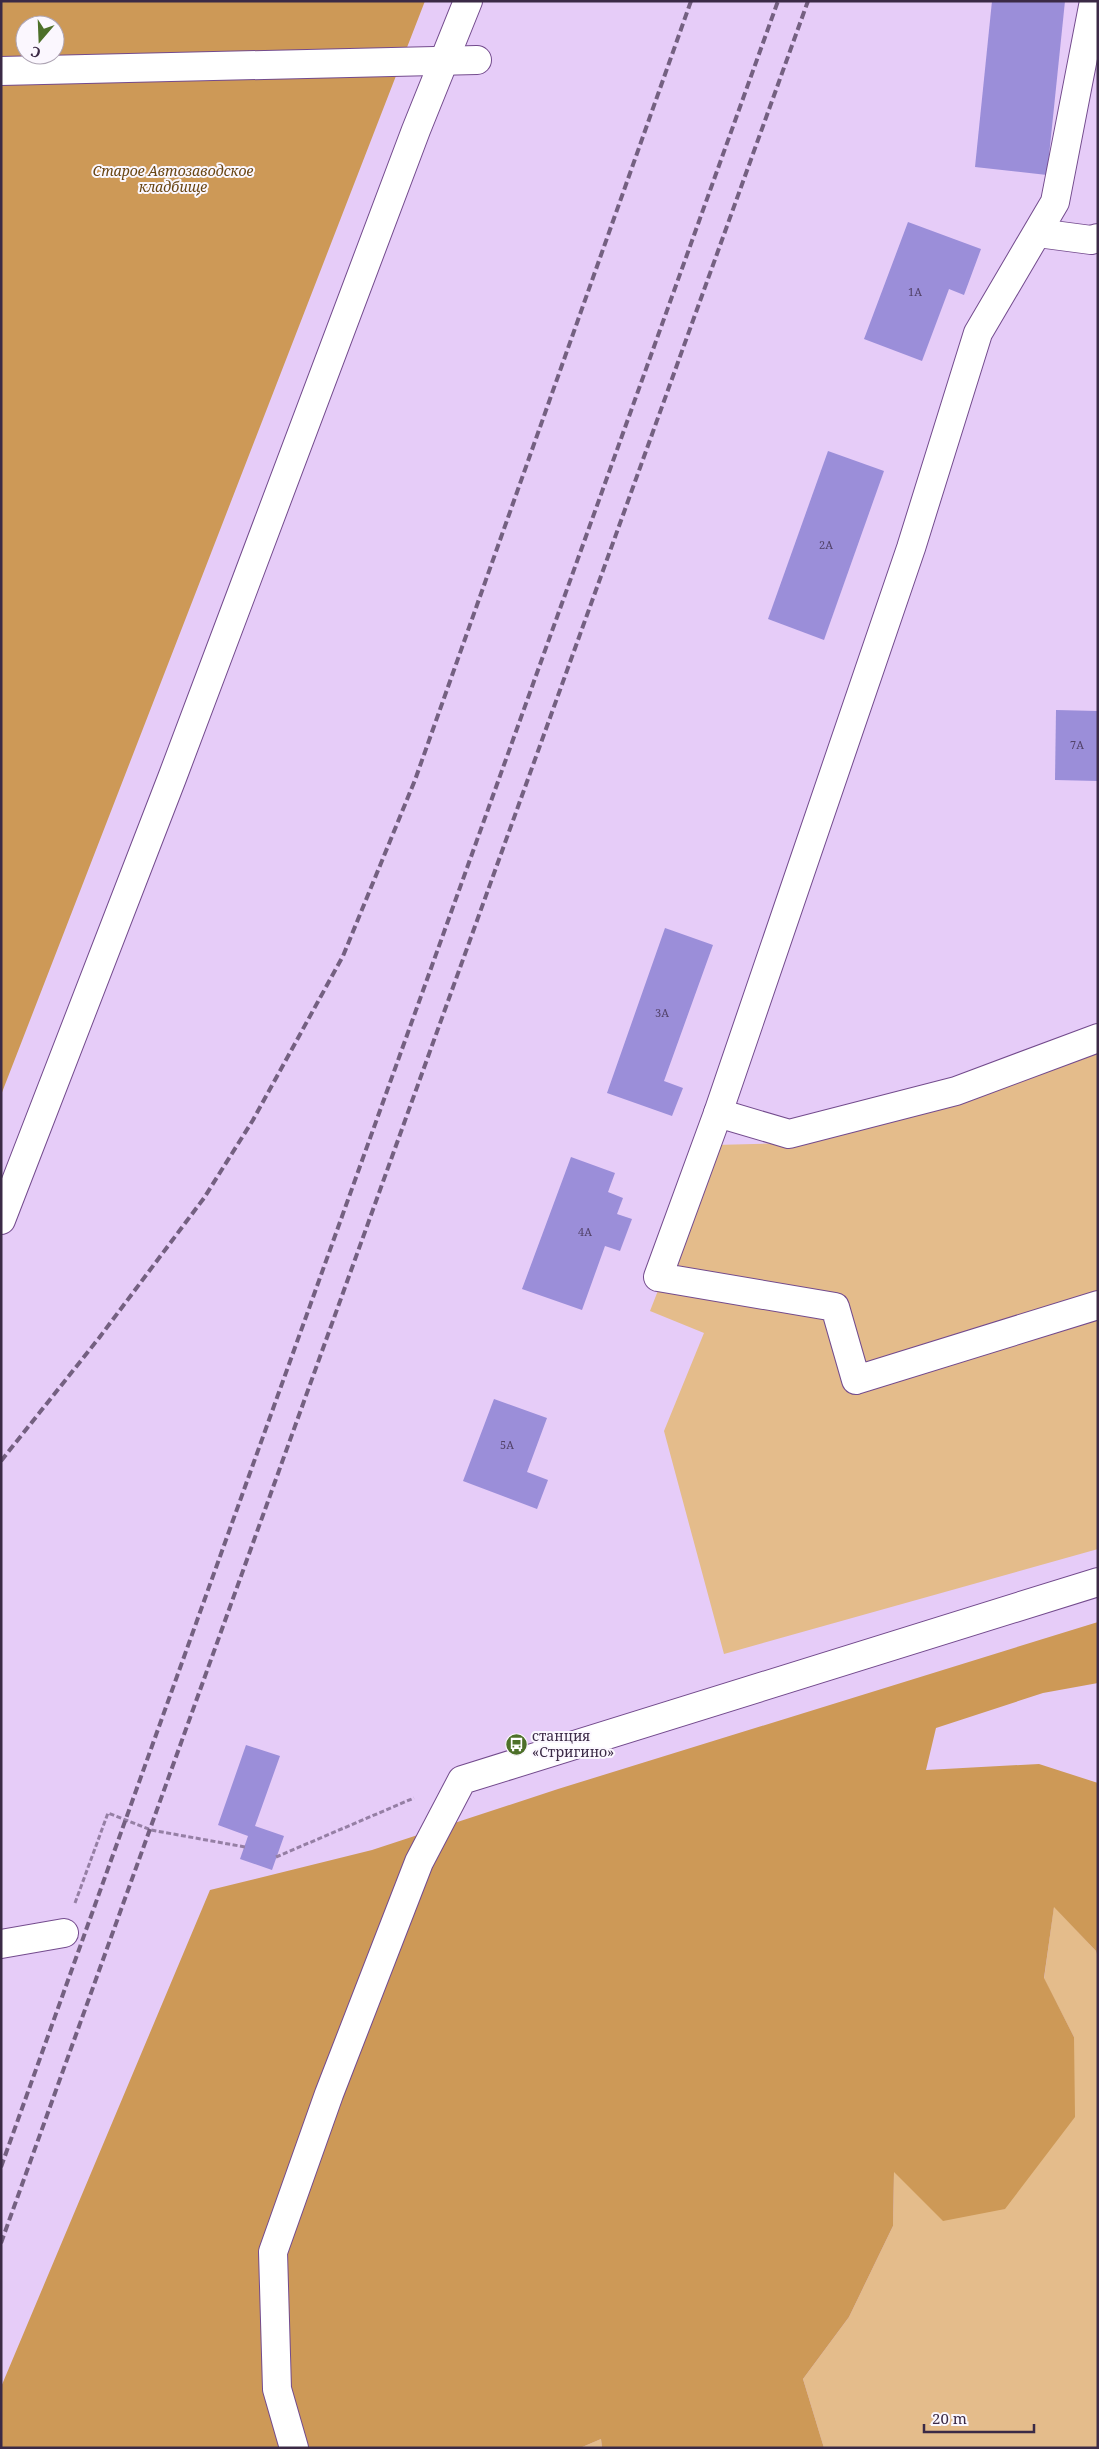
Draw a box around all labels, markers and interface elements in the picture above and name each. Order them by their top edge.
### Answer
north arrow [15,15,65,65]
text: С [28,42,43,63]
park label: Старое Автозаводское кладбище [93,161,254,196]
house number: 1А [908,284,922,299]
house number: 2А [819,537,833,552]
house number: 7А [1070,737,1084,752]
house number: 3А [655,1005,669,1020]
house number: 4А [578,1224,592,1239]
house number: 5А [500,1437,514,1452]
place label: станция «Стригино» [532,1726,614,1761]
bus stop icon: станция «Стригино» [504,1732,528,1756]
scale bar [924,2402,1034,2434]
text: 20 m [932,2408,967,2428]

